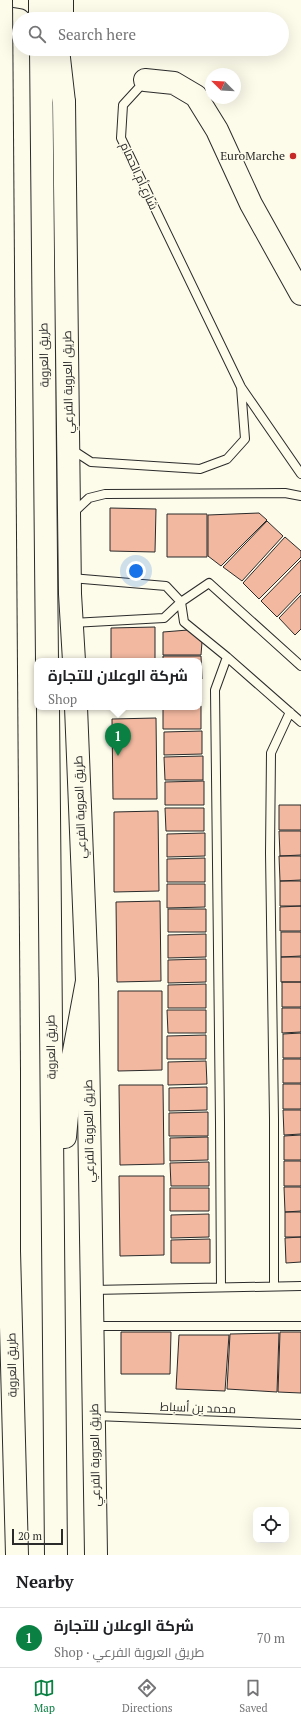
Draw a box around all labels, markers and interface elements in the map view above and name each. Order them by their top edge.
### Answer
search box [12,12,289,56]
icon: search [26,23,48,45]
text: Search here [58,24,136,44]
north arrow [205,68,241,104]
street label: شارع أم الحمام [116,140,162,212]
place label: EuroMarche [220,148,285,163]
marker: EuroMarche [288,151,298,161]
street label: طريق العروبة [35,322,52,388]
street label: طريق العروبة الفرعي [59,330,79,434]
your location [126,561,146,581]
popup [34,658,202,710]
text: شركة الوعلان للتجارة [48,665,188,685]
text: Shop [48,690,77,708]
pin: 1 [105,723,131,756]
street label: طريق العروبة الفرعي [70,755,92,859]
street label: طريق العروبة [42,1014,59,1080]
street label: طريق العروبة الفرعي [80,1079,100,1183]
street label: طريق العروبة [3,1332,20,1398]
street label: محمد بن أسباط [160,1399,236,1416]
street label: طريق العروبة الفرعي [86,1403,106,1507]
map controls [253,1507,289,1543]
button: locate [253,1507,289,1543]
scale bar [12,1527,63,1546]
text: 20 m [18,1529,42,1543]
text: Nearby [16,1570,74,1593]
text: شركة الوعلان للتجارة [54,1615,194,1635]
text: 1 [25,1629,33,1647]
text: 70 m [257,1629,285,1647]
text: Shop · طريق العروبة الفرعي [54,1643,204,1661]
tab: Map [33,1677,55,1715]
tab: Directions [122,1677,173,1715]
tab: Saved [239,1677,268,1715]

